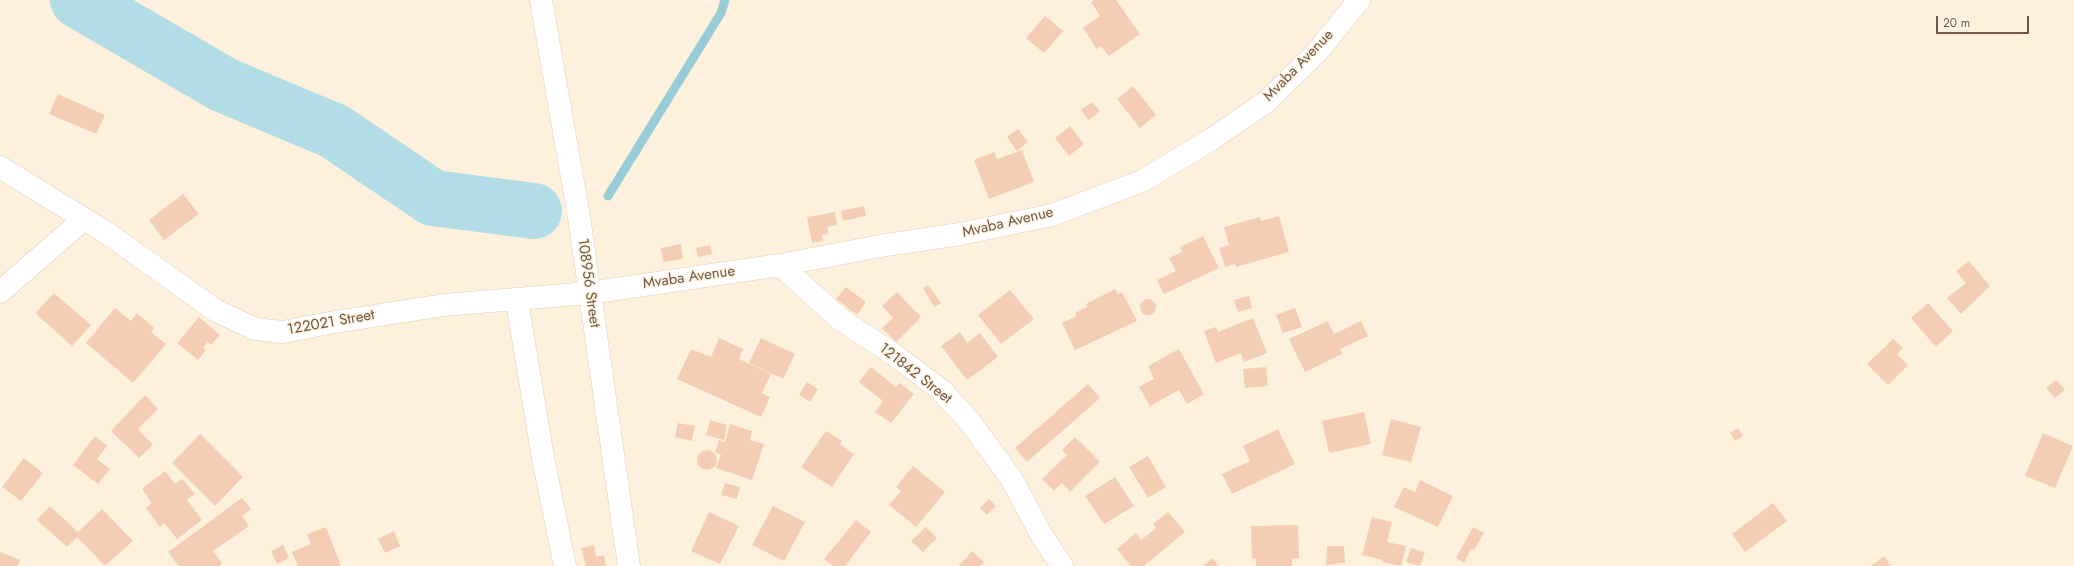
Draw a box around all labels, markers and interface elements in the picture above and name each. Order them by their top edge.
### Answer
scale bar [1938,8,2031,34]
text: 20 m [1943,14,1970,32]
street label: Mvaba Avenue [1260,26,1338,106]
street label: Mvaba Avenue [961,204,1055,242]
street label: 108956 Street [573,237,603,329]
street label: Mvaba Avenue [642,263,736,293]
street label: 122021 Street [286,306,376,340]
street label: 121842 Street [875,340,955,408]

